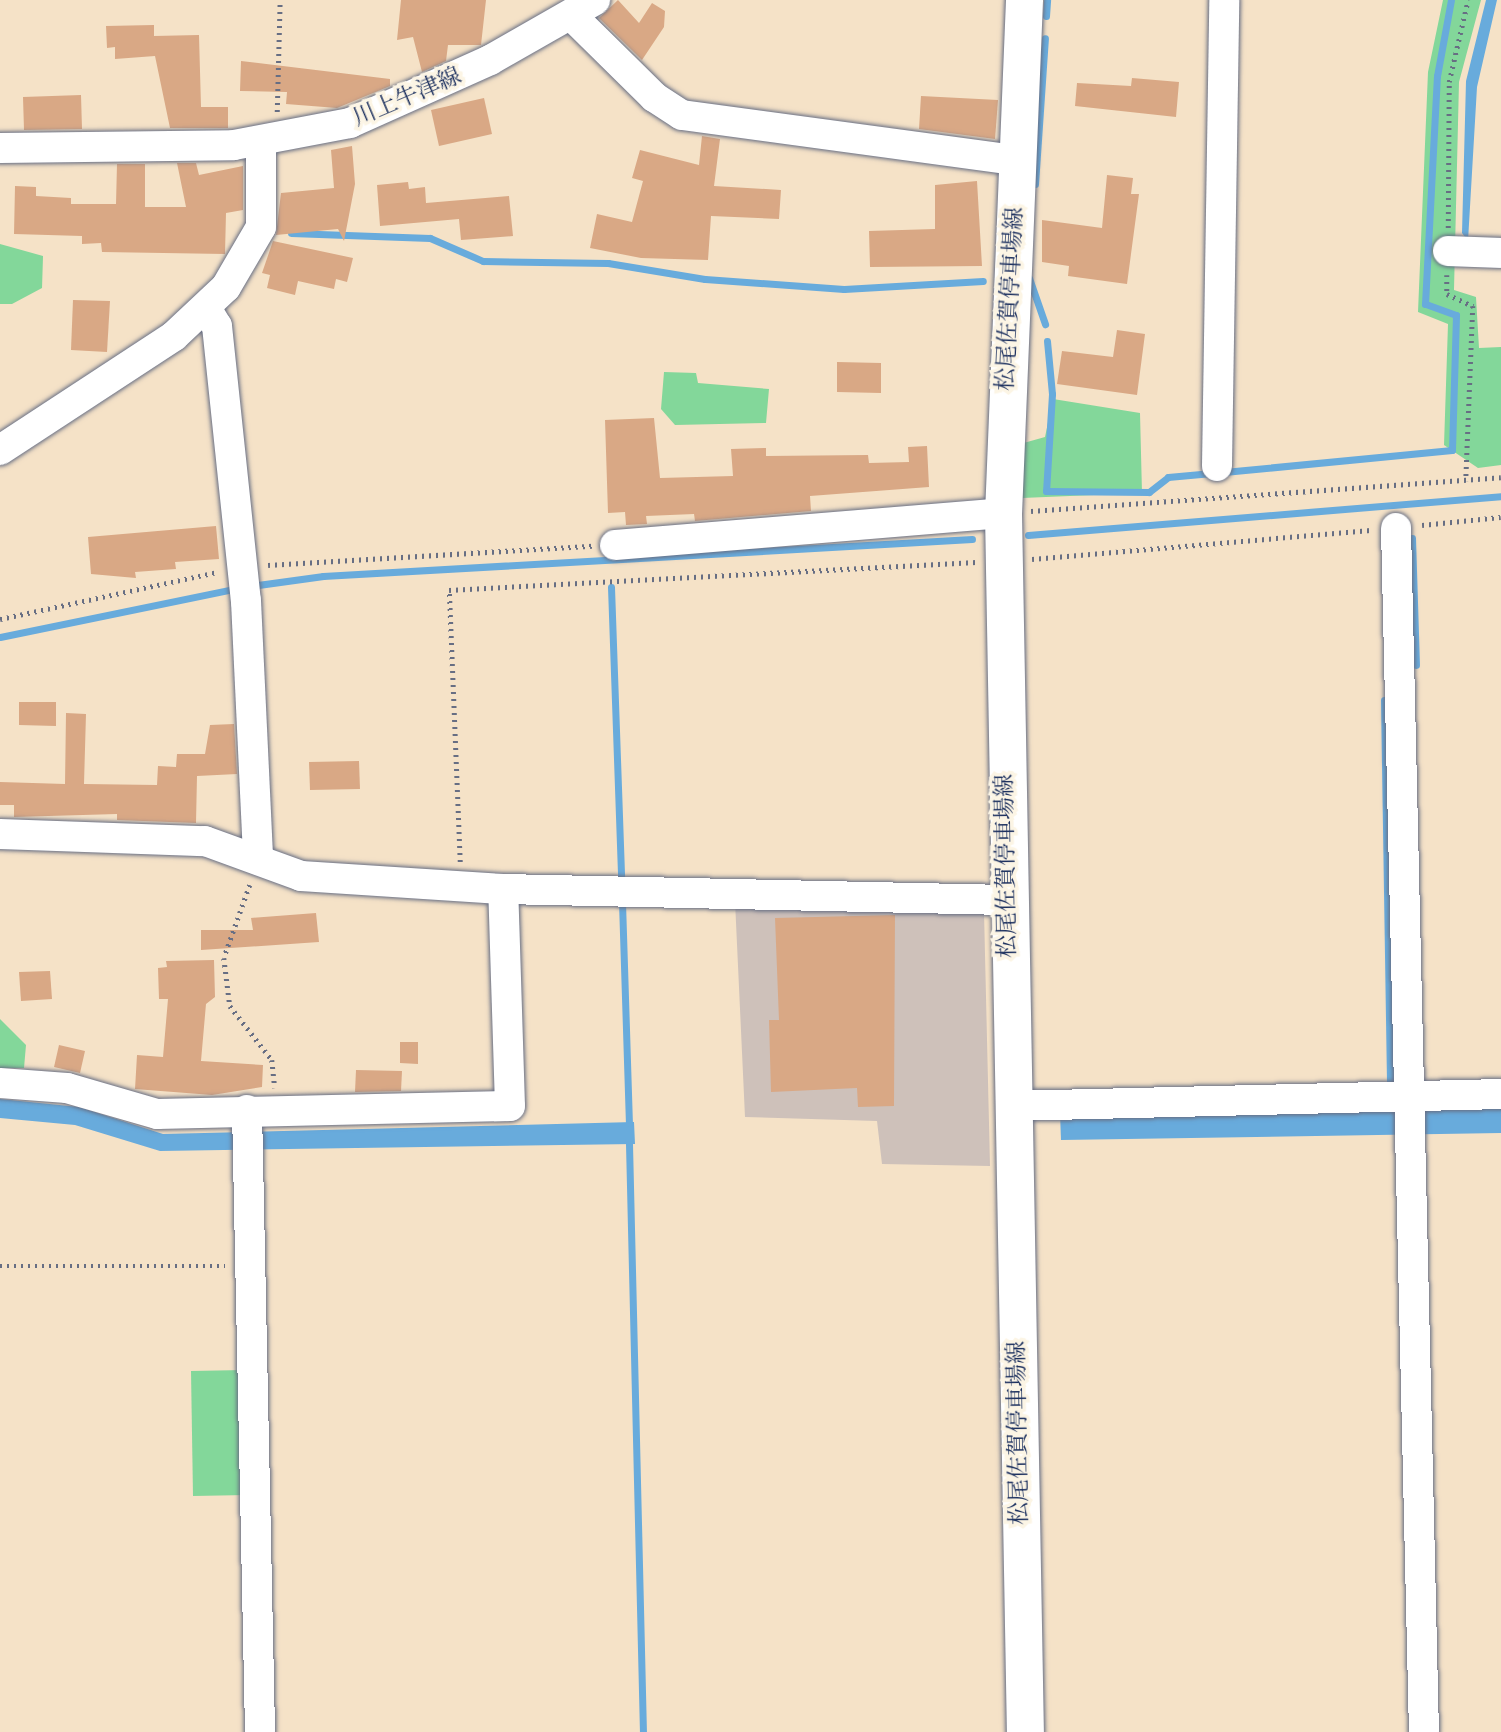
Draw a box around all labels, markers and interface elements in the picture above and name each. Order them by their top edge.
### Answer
street label: 川上牛津線 [349,62,465,132]
street label: 松尾佐賀停車場線 [991,206,1029,392]
street label: 松尾佐賀停車場線 [991,774,1021,958]
street label: 松尾佐賀停車場線 [1003,1341,1033,1525]

